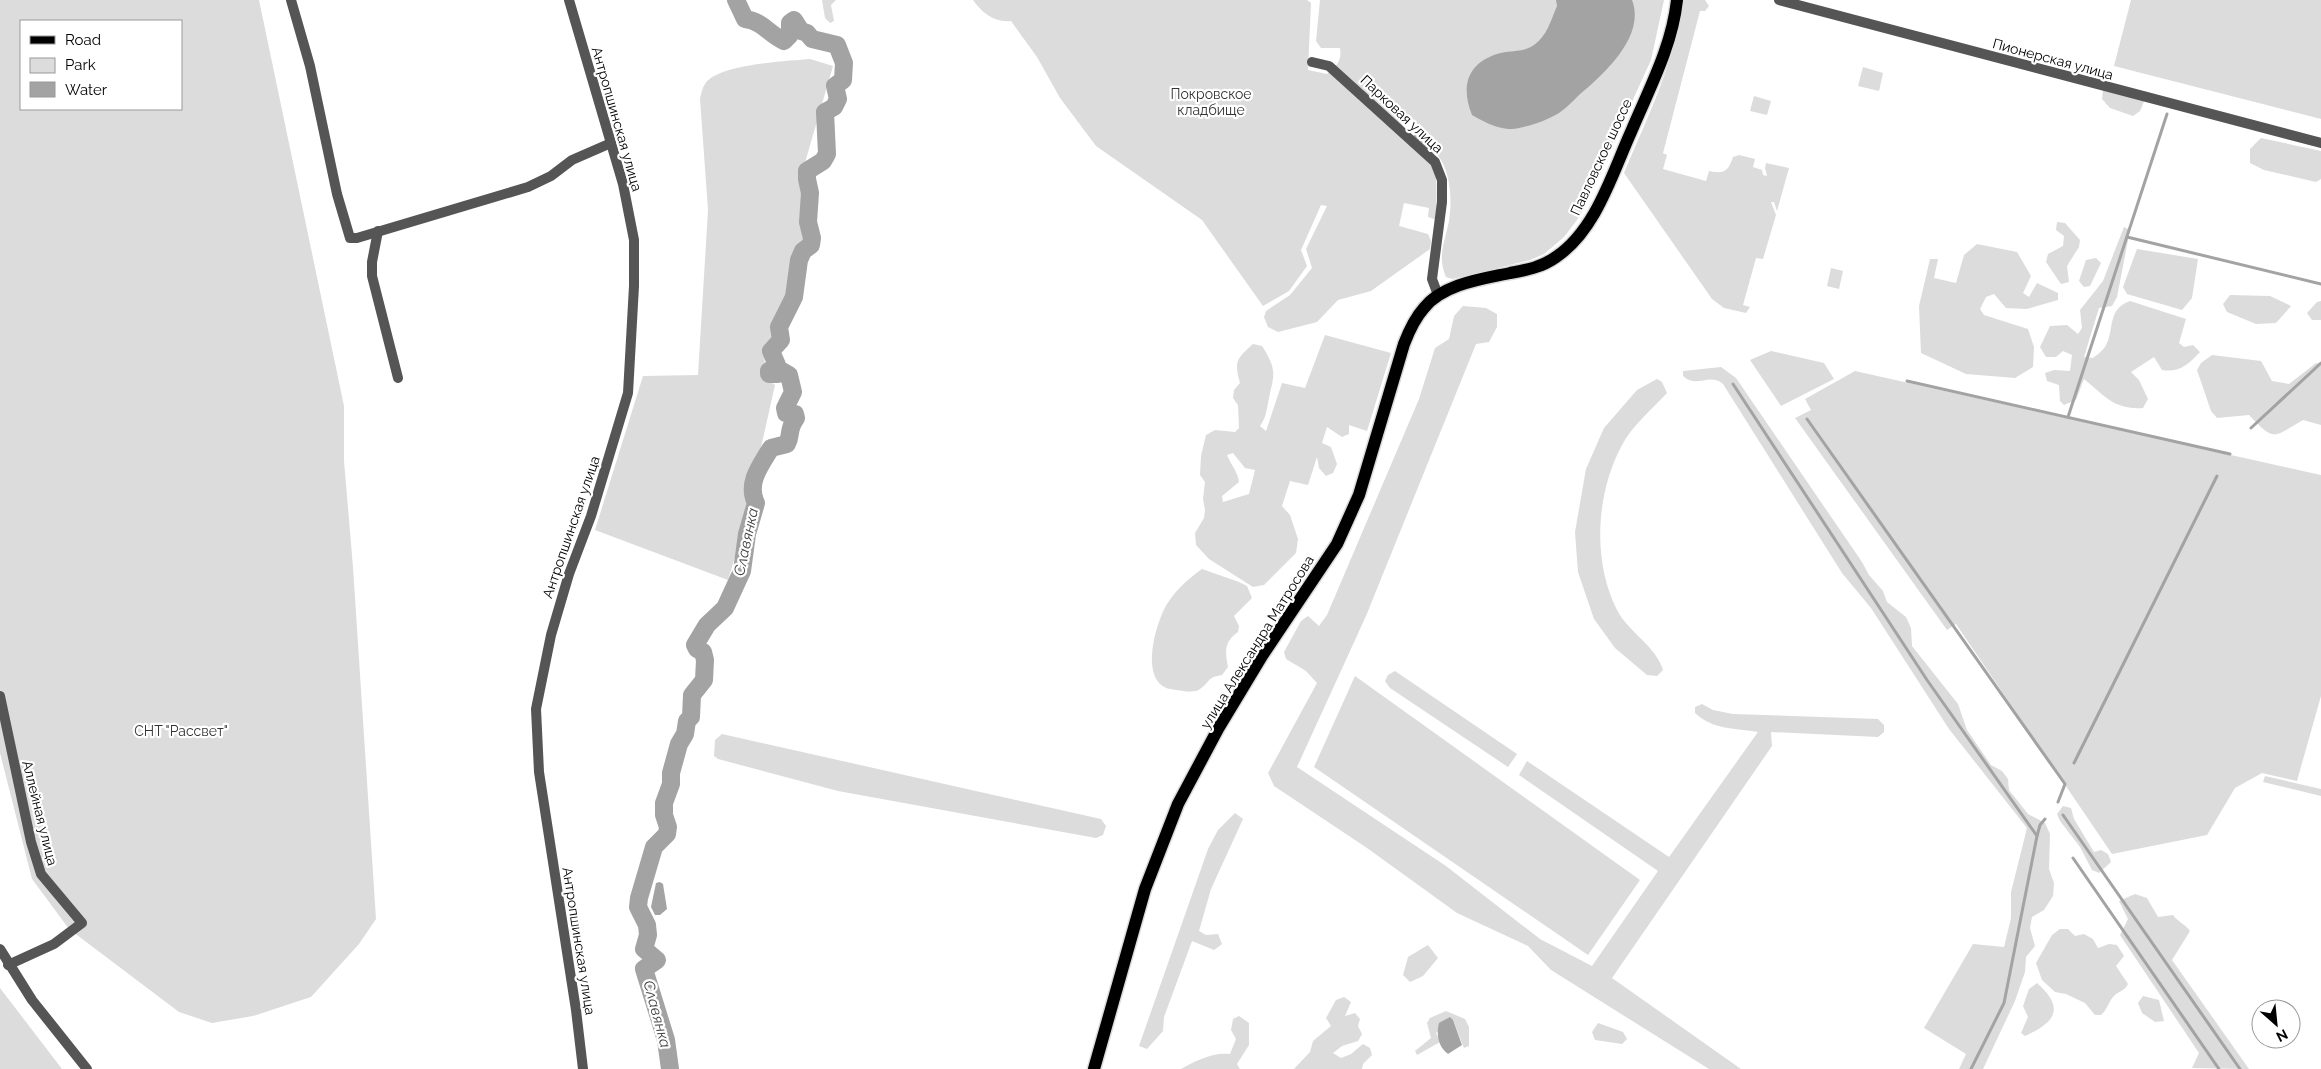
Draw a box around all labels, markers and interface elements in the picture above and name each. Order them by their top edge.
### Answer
legend [20,20,182,110]
text: Road [65,31,101,49]
street label: Пионерская улица [1991,35,2115,83]
street label: Антропшинская улица [589,45,645,193]
text: Park [65,56,96,74]
street label: Парковая улица [1358,72,1446,156]
text: Water [65,81,108,99]
park label: Покровское кладбище [1170,86,1252,118]
street label: Павловское шоссе [1567,96,1635,218]
street label: Антропшинская улица [539,454,603,600]
water label: Славянка [730,506,762,578]
street label: улица Александра Матросова [1197,552,1317,732]
park label: СНТ "Рассвет" [134,723,228,739]
street label: Аллейная улица [19,759,61,867]
street label: Антропшинская улица [559,866,599,1016]
water label: Славянка [639,978,675,1050]
north arrow [2251,999,2301,1049]
text: N [2274,1026,2290,1045]

